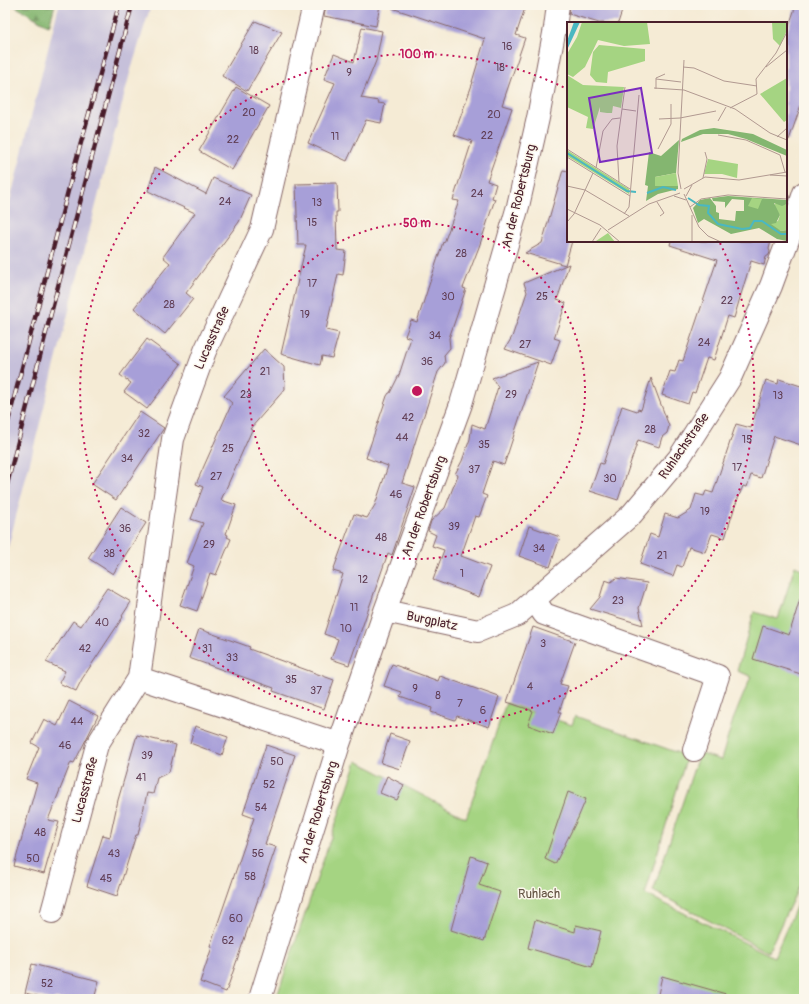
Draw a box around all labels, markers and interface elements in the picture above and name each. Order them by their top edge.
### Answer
inset map [567,22,787,242]
house number: 16 [502,40,512,53]
house number: 18 [249,44,259,57]
text: 100 m [400,47,435,62]
house number: 18 [495,61,505,74]
house number: 9 [346,66,352,79]
house number: 20 [242,106,256,119]
house number: 20 [487,108,501,121]
house number: 22 [481,129,493,142]
house number: 11 [331,130,339,143]
house number: 22 [227,133,239,146]
street label: An der Robertsburg [498,142,540,249]
house number: 24 [471,187,484,200]
house number: 24 [219,195,232,208]
house number: 13 [312,196,322,209]
house number: 15 [307,216,317,229]
text: 50 m [403,216,431,231]
house number: 28 [455,247,467,260]
house number: 17 [307,277,317,290]
house number: 30 [441,290,455,303]
house number: 25 [536,290,548,303]
house number: 22 [721,294,733,307]
house number: 28 [163,298,175,311]
street label: Lucasstraße [191,303,233,372]
house number: 19 [300,308,310,321]
house number: 34 [429,329,442,342]
house number: 24 [698,336,711,349]
house number: 27 [519,338,531,351]
house number: 36 [421,355,433,368]
house number: 21 [260,365,270,378]
centre of rings [410,384,424,398]
house number: 23 [240,388,252,401]
house number: 29 [505,388,517,401]
house number: 13 [773,389,783,402]
street label: Ruhlachstraße [655,409,713,482]
house number: 42 [402,411,414,424]
house number: 28 [644,423,656,436]
house number: 32 [138,427,150,440]
house number: 44 [396,431,409,444]
house number: 15 [742,433,752,446]
house number: 35 [478,438,490,451]
house number: 25 [222,442,234,455]
house number: 34 [121,452,134,465]
street label: An der Robertsburg [398,453,450,559]
house number: 17 [732,461,742,474]
house number: 37 [468,463,480,476]
house number: 27 [210,470,222,483]
house number: 30 [603,472,617,485]
house number: 46 [390,488,402,501]
house number: 19 [700,505,710,518]
house number: 39 [448,520,460,533]
house number: 36 [119,522,131,535]
house number: 48 [375,531,387,544]
house number: 29 [203,538,215,551]
house number: 34 [533,542,546,555]
house number: 38 [103,547,115,560]
house number: 21 [657,549,667,562]
house number: 1 [460,567,464,580]
house number: 12 [358,573,368,586]
house number: 23 [612,594,624,607]
house number: 11 [350,601,358,614]
street label: Burgplatz [405,608,459,634]
house number: 40 [95,616,109,629]
house number: 10 [340,622,352,635]
house number: 3 [540,637,546,650]
house number: 42 [79,642,91,655]
house number: 31 [202,642,212,655]
house number: 33 [226,651,238,664]
house number: 35 [285,673,297,686]
house number: 4 [527,680,534,693]
house number: 9 [412,682,418,695]
house number: 37 [310,684,322,697]
house number: 8 [435,689,441,702]
house number: 7 [457,697,463,710]
house number: 6 [480,704,486,717]
house number: 44 [71,715,84,728]
house number: 46 [59,739,71,752]
house number: 39 [141,749,153,762]
street label: Lucasstraße [69,755,102,825]
house number: 50 [270,755,284,768]
street label: An der Robertsburg [295,759,341,865]
house number: 41 [136,771,146,784]
house number: 52 [263,778,275,791]
house number: 54 [255,801,268,814]
house number: 48 [34,826,46,839]
house number: 43 [108,847,120,860]
house number: 56 [252,847,264,860]
house number: 50 [26,852,40,865]
house number: 58 [244,870,256,883]
house number: 45 [100,872,112,885]
park label: Ruhlach [518,886,560,902]
house number: 60 [229,912,243,925]
house number: 62 [222,934,234,947]
house number: 52 [41,977,53,990]

